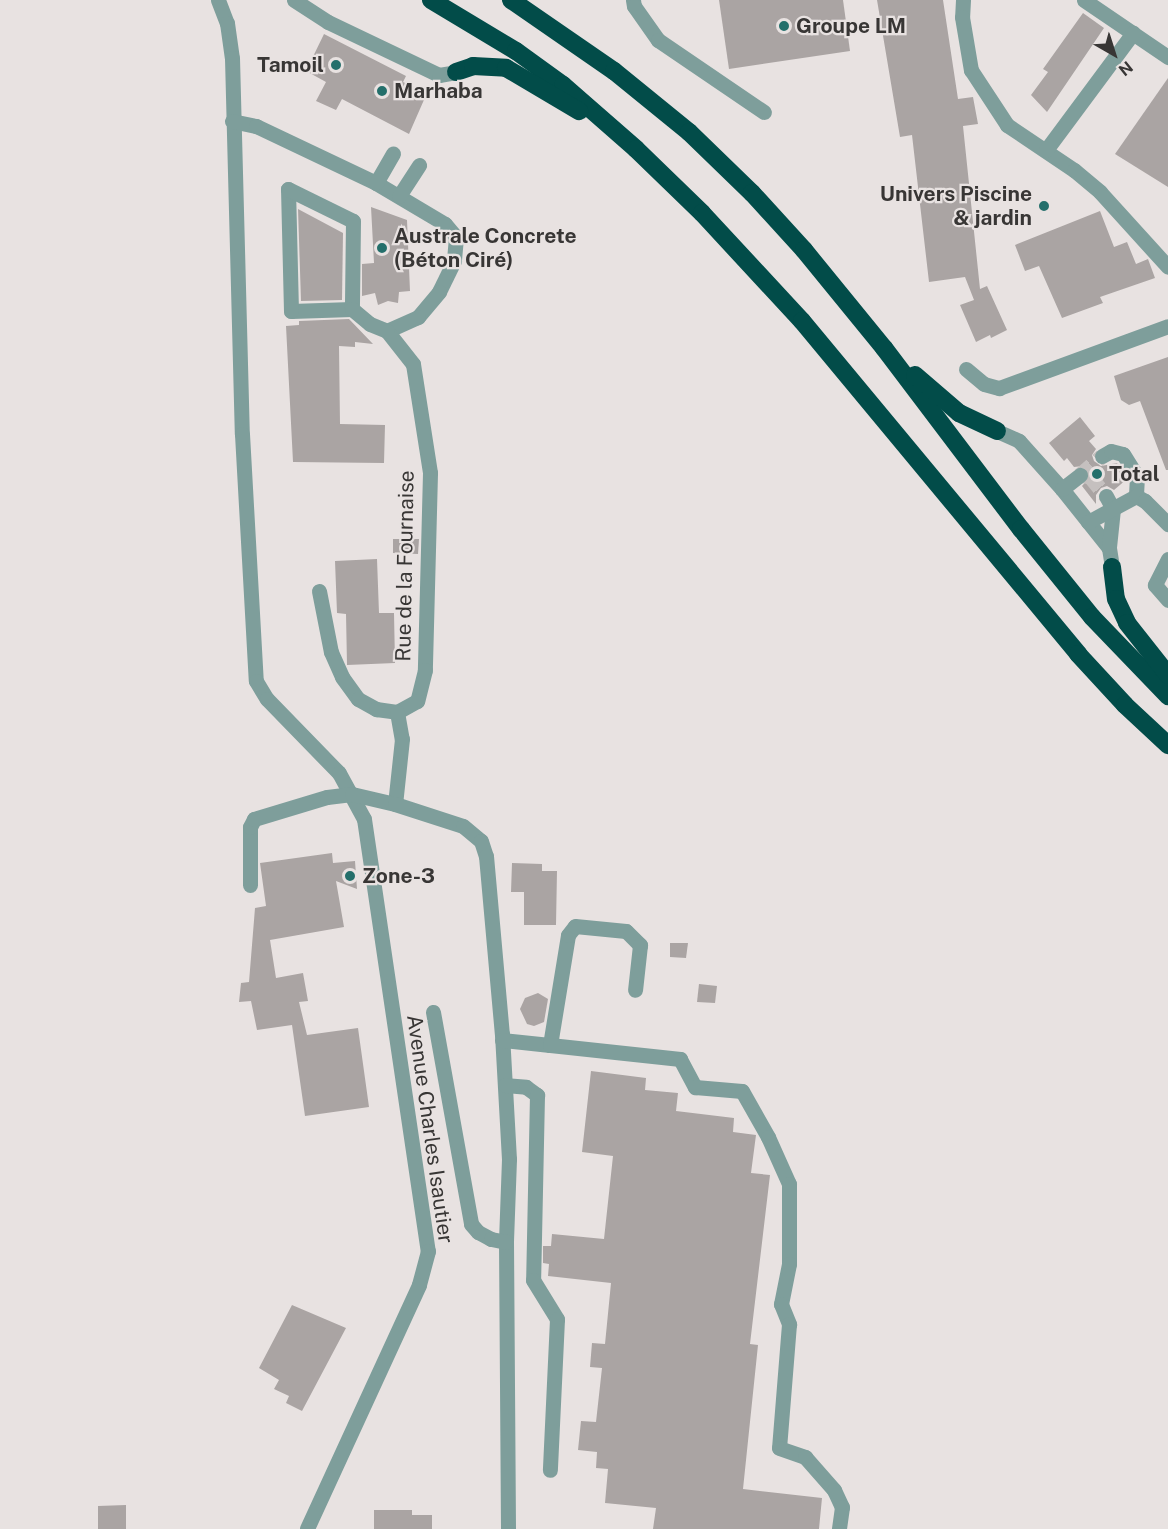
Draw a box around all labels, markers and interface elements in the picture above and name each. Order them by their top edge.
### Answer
place label: Groupe LM [796,13,906,39]
marker: Groupe LM [777,19,791,33]
north arrow [1084,24,1144,84]
place label: Tamoil [257,52,324,78]
text: N [1115,57,1136,80]
marker: Tamoil [329,58,343,72]
place label: Marhaba [394,78,483,104]
marker: Marhaba [375,84,389,98]
place label: Univers Piscine & jardin [880,181,1032,231]
marker: Univers Piscine & jardin [1037,199,1051,213]
place label: Australe Concrete (Béton Ciré) [394,223,577,273]
marker: Australe Concrete (Béton Ciré) [375,241,389,255]
place label: Total [1109,461,1160,487]
marker: Total [1090,467,1104,481]
street label: Rue de la Fournaise [391,470,419,662]
place label: Zone-3 [362,863,435,889]
marker: Zone-3 [343,869,357,883]
street label: Avenue Charles Isautier [401,1013,459,1245]

